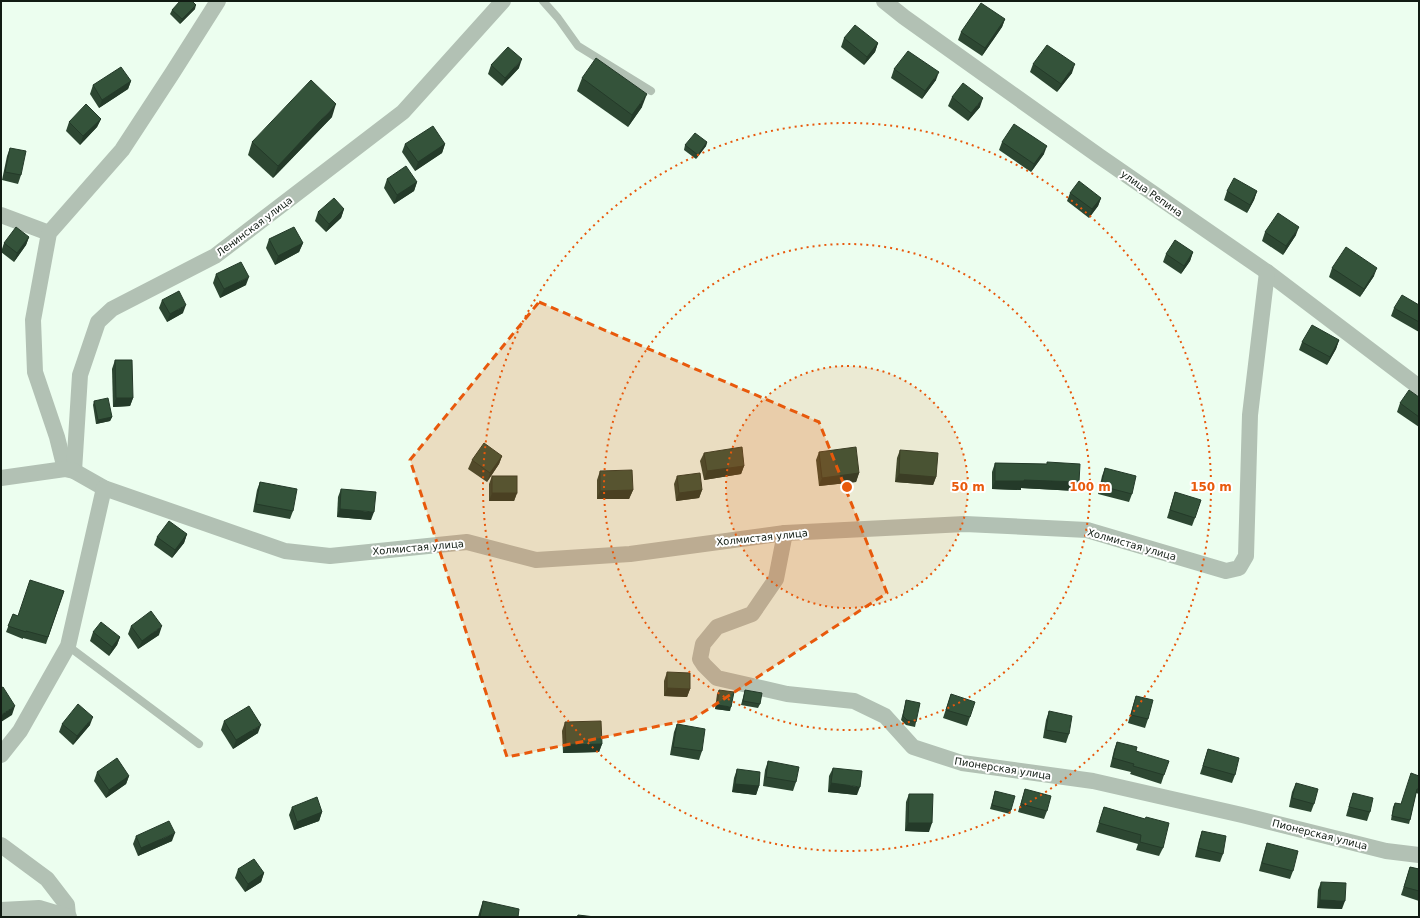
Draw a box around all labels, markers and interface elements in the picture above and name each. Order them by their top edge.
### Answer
street label: улица Репина [1119,168,1185,219]
street label: Ленинская улица [214,194,294,258]
centre of rings [840,480,854,494]
text: 50 m [951,480,985,494]
text: 100 m [1069,480,1111,494]
text: 150 m [1190,480,1232,494]
street label: Холмистая улица [716,527,808,548]
street label: Холмистая улица [1086,527,1177,562]
street label: Холмистая улица [372,538,464,557]
street label: Пионерская улица [954,755,1052,782]
street label: Пионерская улица [1271,817,1369,852]

